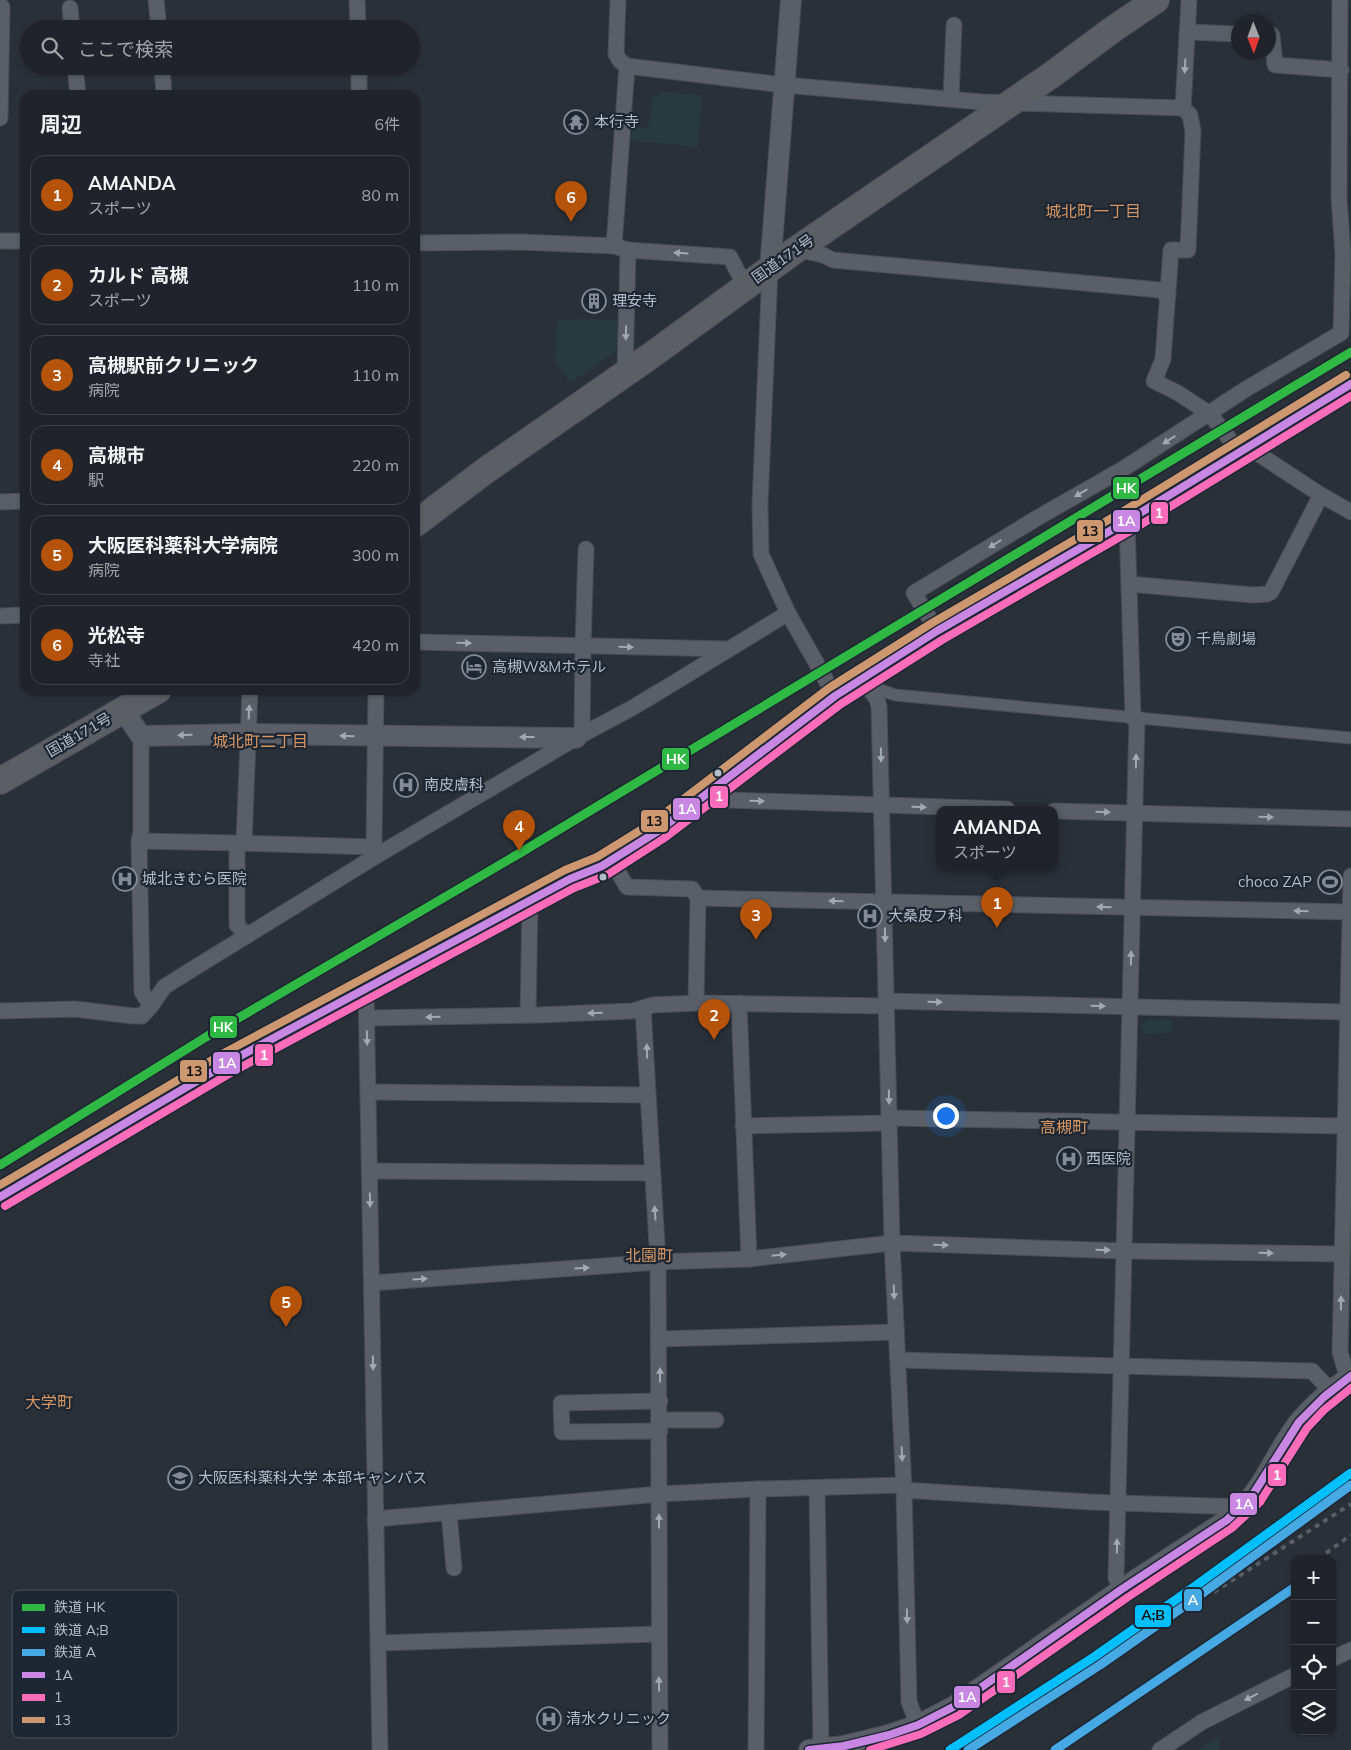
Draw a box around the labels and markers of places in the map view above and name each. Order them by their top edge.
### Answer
temple icon: 本行寺 [563,109,589,135]
place label: 本行寺 [594,112,639,131]
pin: 6 [555,181,587,222]
building icon: 理安寺 [581,288,607,314]
place label: 理安寺 [612,291,657,310]
theatre icon: 千鳥劇場 [1165,626,1191,652]
place label: 千鳥劇場 [1196,629,1256,648]
hotel icon: 高槻W&Mホテル [461,654,487,680]
place label: 高槻W&Mホテル [492,657,606,676]
unlabelled marker [713,768,723,778]
hospital icon: 南皮膚科 [393,772,419,798]
place label: 南皮膚科 [424,775,484,794]
pin: 4 [503,810,535,851]
hospital icon: 城北きむら医院 [112,866,138,892]
place label: 城北きむら医院 [142,869,247,888]
sports icon: choco ZAP [1317,869,1343,895]
unlabelled marker [598,872,608,882]
place label: choco ZAP [1238,872,1312,891]
pin: 1 [981,887,1013,928]
pin: 3 [740,899,772,940]
hospital icon: 大桑皮フ科 [857,903,883,929]
place label: 大桑皮フ科 [888,906,963,925]
pin: 2 [698,999,730,1040]
hospital icon: 西医院 [1056,1146,1082,1172]
place label: 西医院 [1086,1149,1131,1168]
pin: 5 [270,1286,302,1327]
school or university icon: 大阪医科薬科大学 本部キャンパス [167,1465,193,1491]
place label: 大阪医科薬科大学 本部キャンパス [198,1468,427,1487]
hospital icon: 清水クリニック [536,1706,562,1732]
place label: 清水クリニック [566,1709,671,1728]

